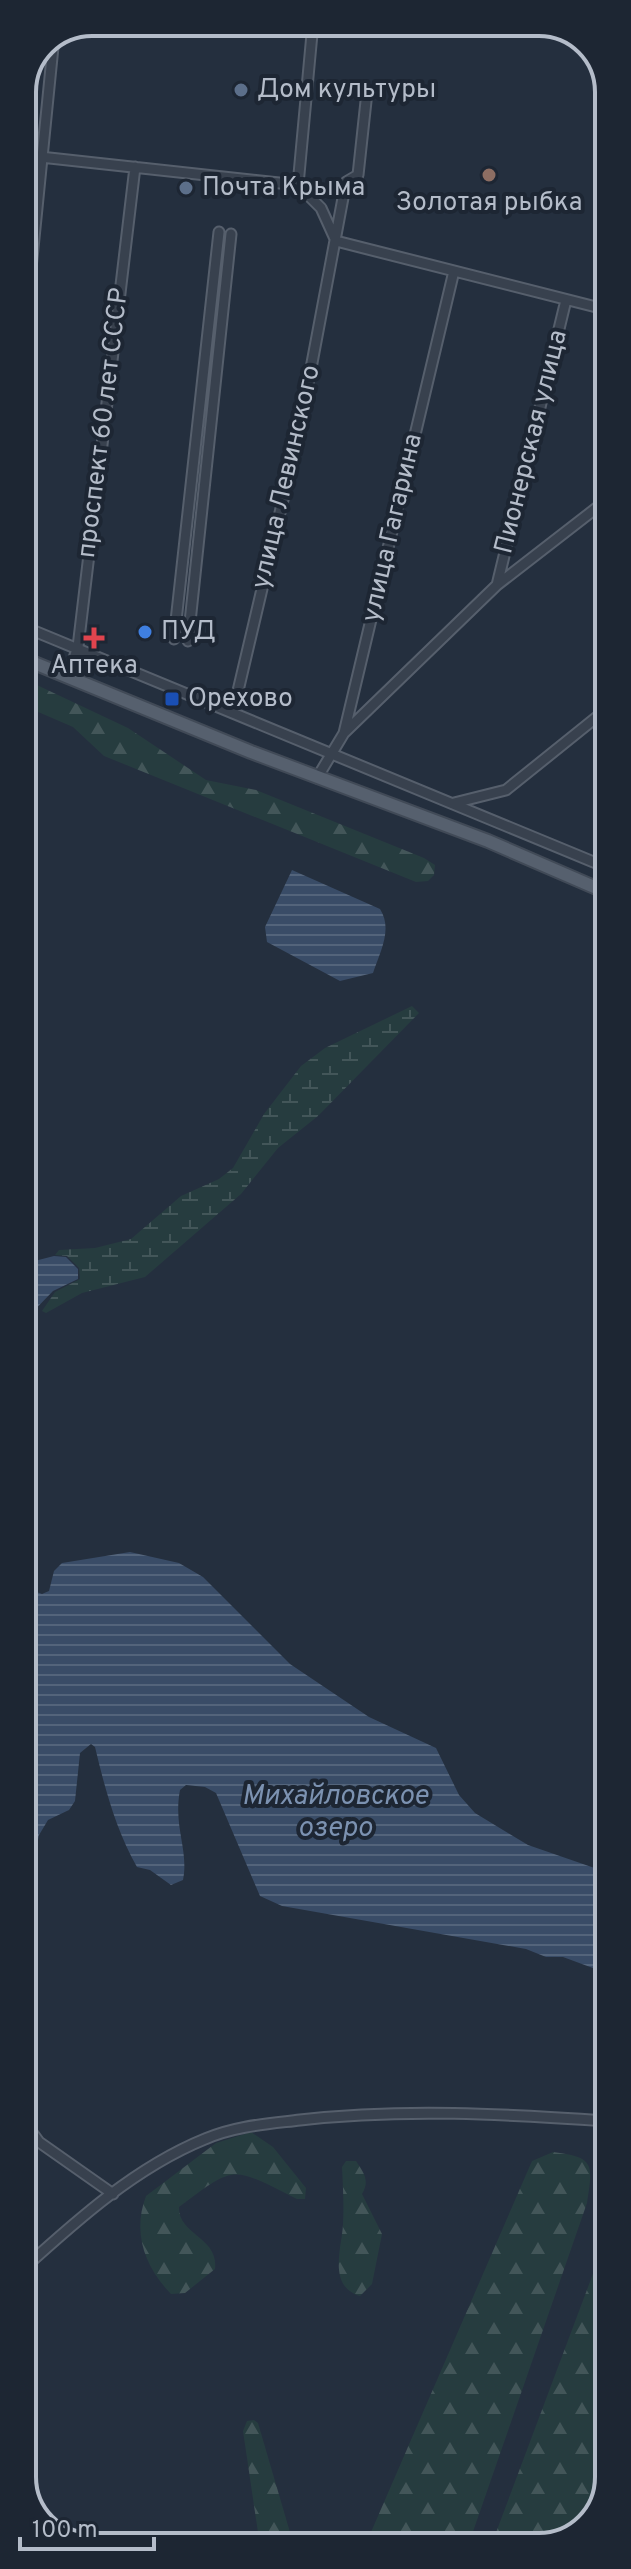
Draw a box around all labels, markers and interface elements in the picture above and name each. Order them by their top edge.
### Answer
place label: Дом культуры [257,74,436,107]
marker: Дом культуры [232,81,250,99]
marker: Золотая рыбка [480,166,498,184]
place label: Почта Крыма [202,172,365,205]
marker: Почта Крыма [177,179,195,197]
place label: Золотая рыбка [396,187,582,220]
street label: проспект 60 лет СССР [71,286,137,560]
street label: Пионерская улица [488,327,576,557]
street label: улица Левинского [245,362,329,592]
street label: улица Гагарина [355,431,431,625]
place label: ПУД [161,616,216,649]
marker: ПУД [136,623,154,641]
marker: Аптека [85,629,103,647]
place label: Аптека [50,650,138,683]
place label: Орехово [188,683,293,716]
marker: Орехово [163,690,181,708]
water label: Михайловское озеро [242,1779,429,1847]
scale bar [20,2501,154,2551]
text: 100 m [32,2516,98,2546]

